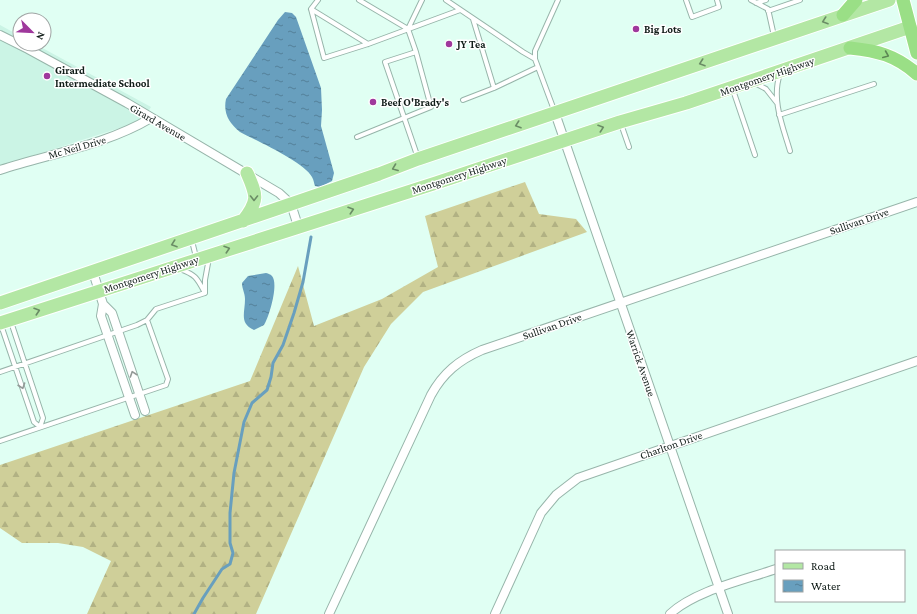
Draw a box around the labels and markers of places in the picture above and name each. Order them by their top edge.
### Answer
place label: Big Lots [644,23,682,35]
marker: Big Lots [631,24,641,34]
place label: JY Tea [456,38,486,50]
marker: JY Tea [444,39,454,49]
place label: Girard Intermediate School [55,64,151,89]
marker: Girard Intermediate School [42,71,52,81]
place label: Beef O'Brady's [381,96,449,108]
marker: Beef O'Brady's [368,97,378,107]

